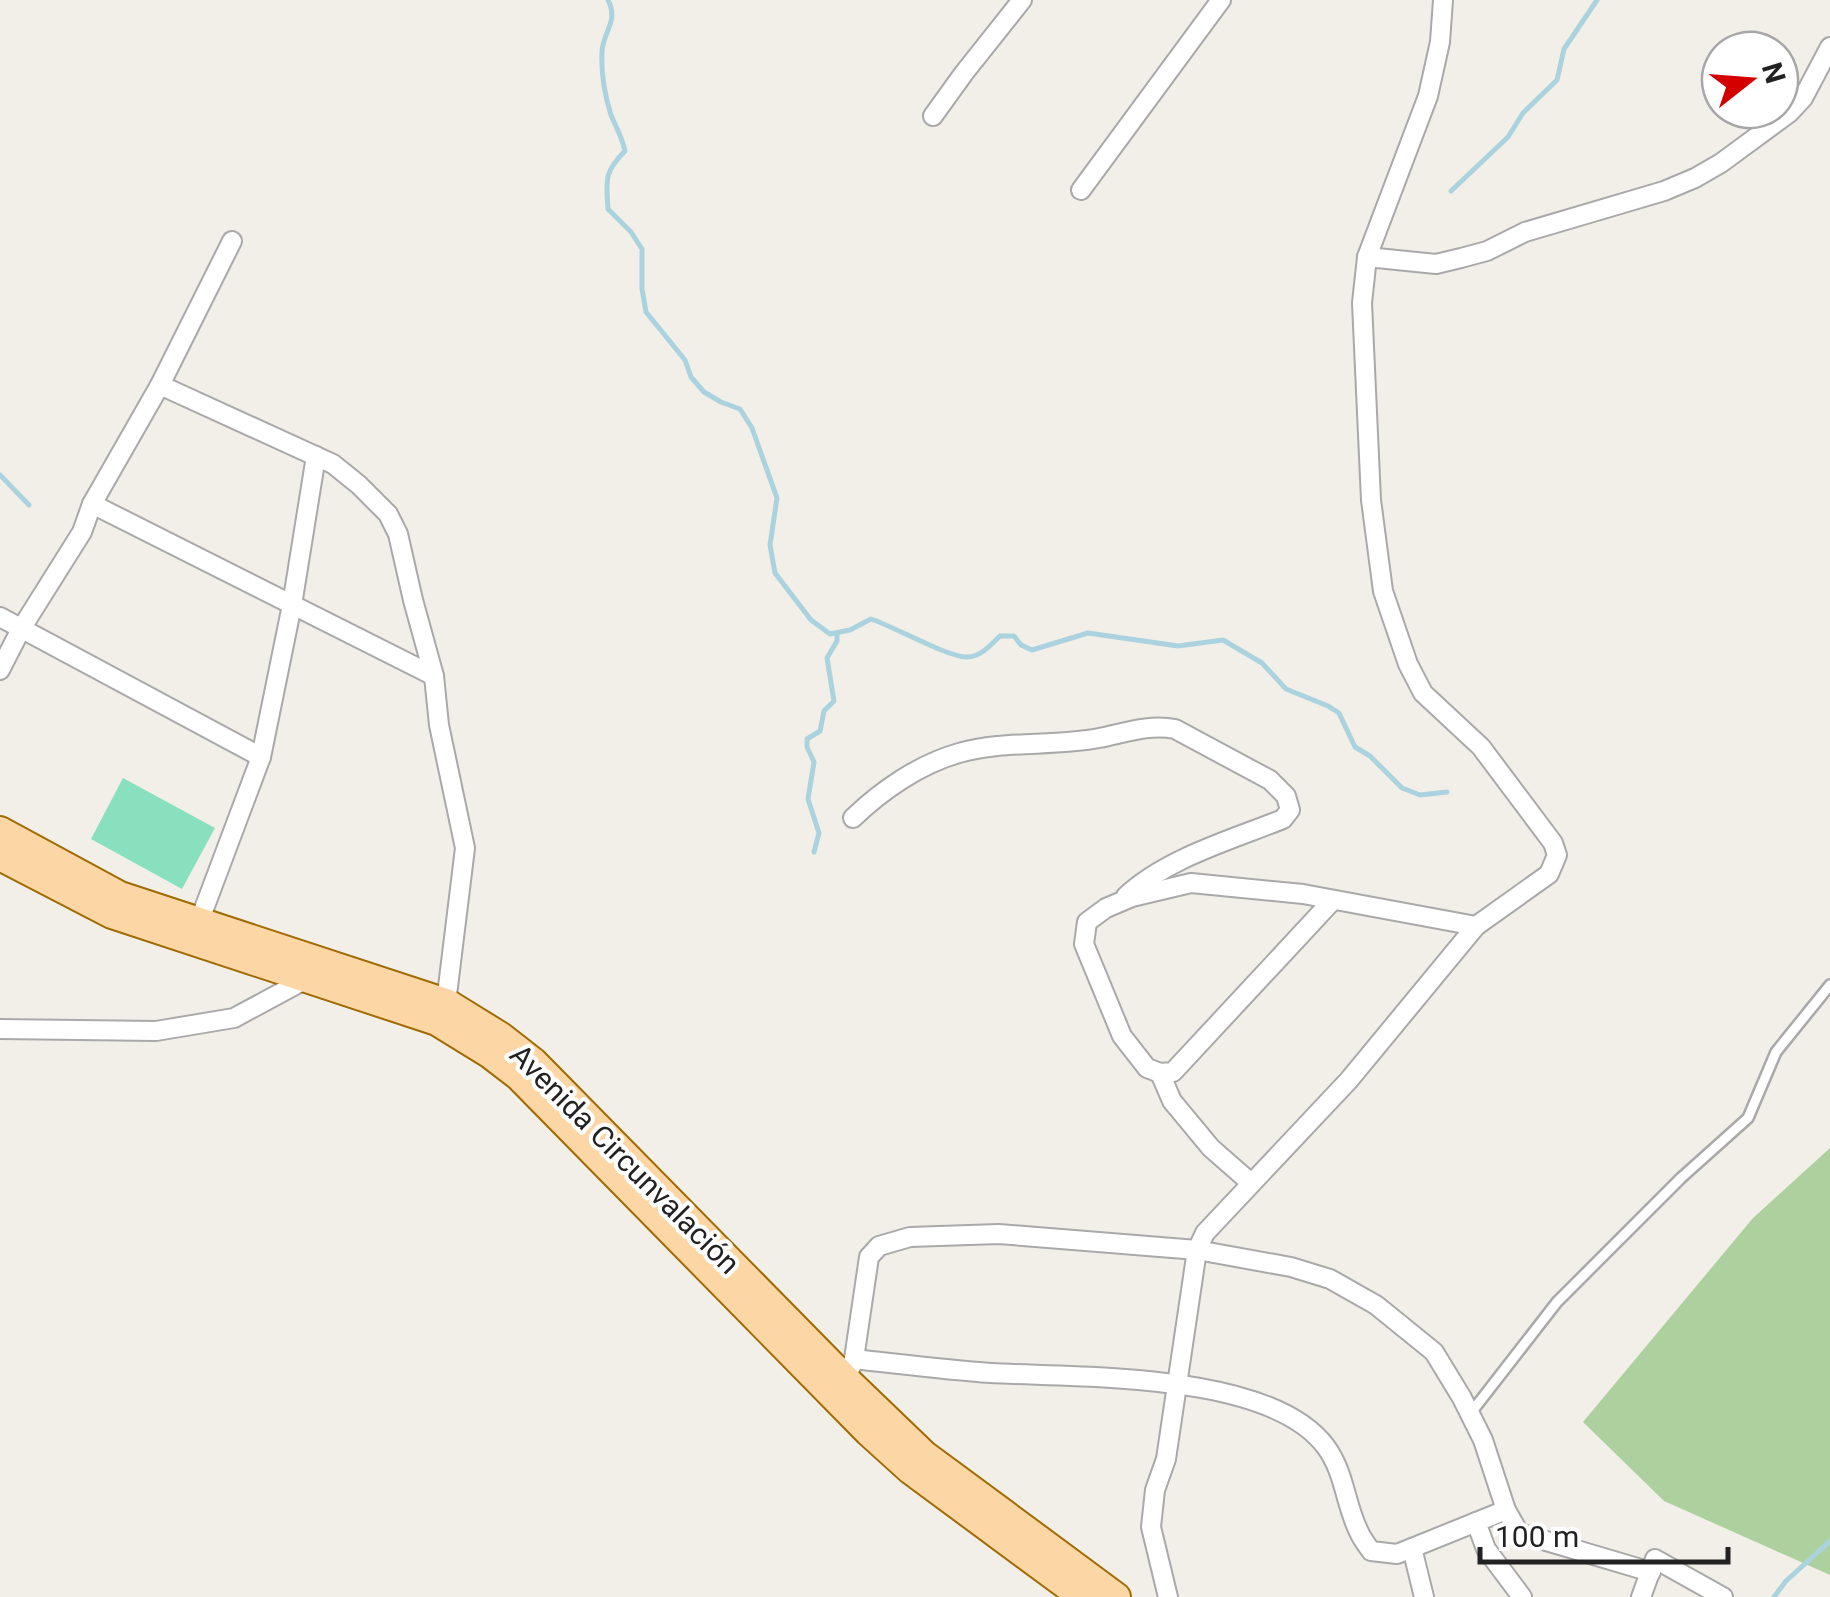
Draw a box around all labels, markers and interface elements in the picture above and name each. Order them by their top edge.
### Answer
north arrow [1700,30,1800,130]
text: N [1755,59,1792,87]
street label: Avenida Circunvalación [503,1037,747,1281]
scale bar [1480,1502,1728,1564]
text: 100 m [1495,1519,1579,1554]

